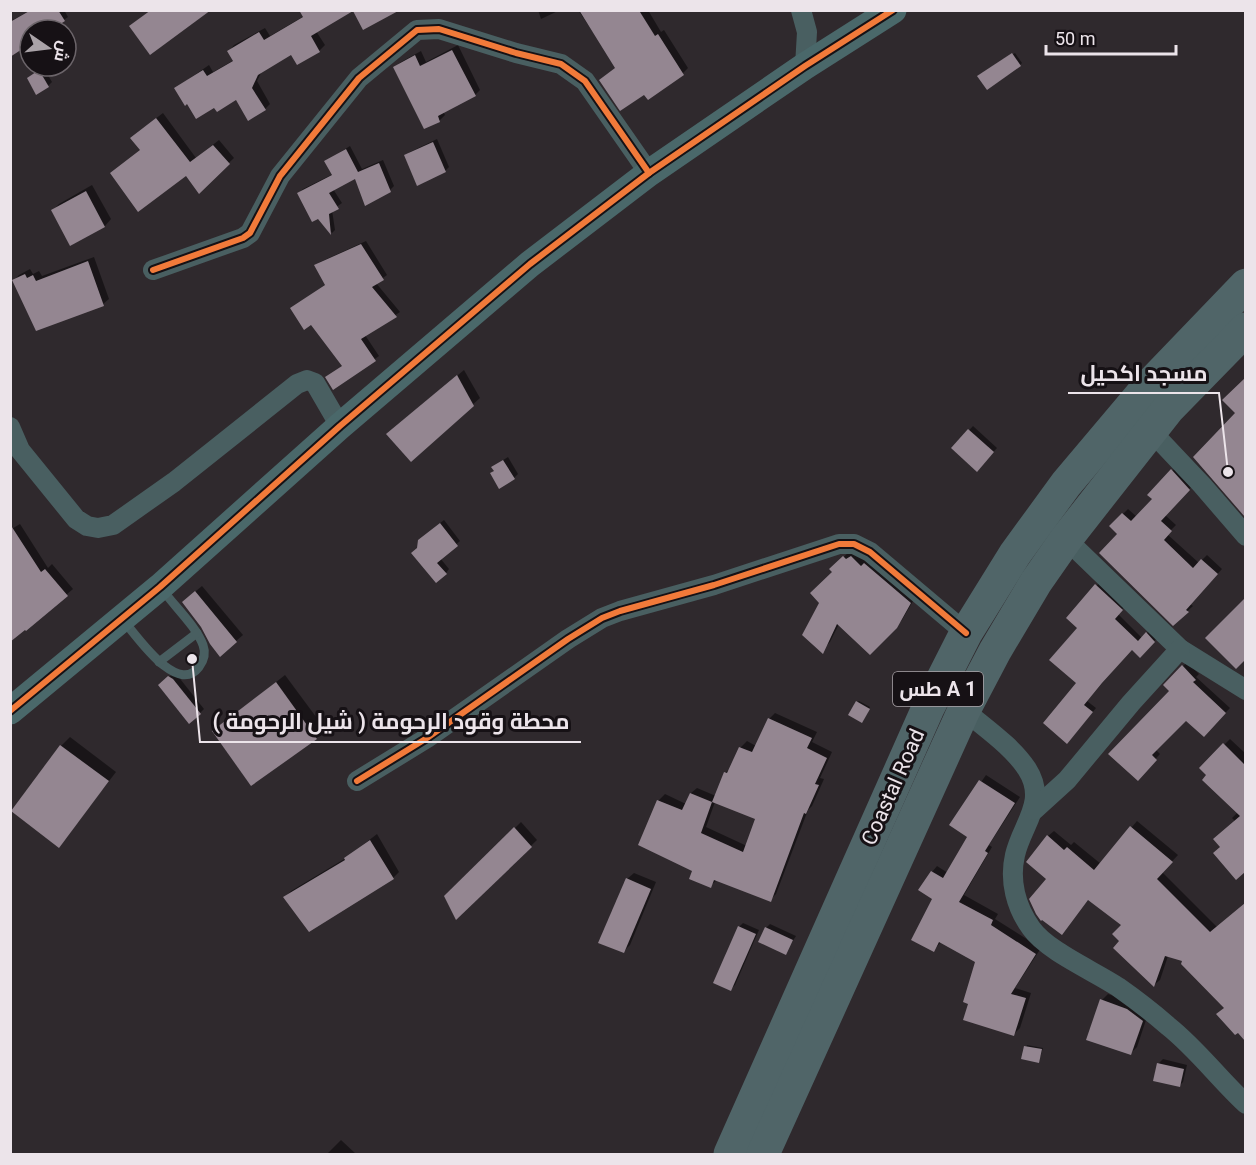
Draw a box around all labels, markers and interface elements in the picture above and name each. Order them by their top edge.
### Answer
north arrow [18,18,78,78]
scale bar [1046,18,1176,56]
text: 50 m [1055,28,1095,49]
text: ش [50,39,74,64]
callout: مسجد اكحيل [1068,353,1219,393]
text: مسجد اكحيل [1080,361,1208,387]
road number: طس A 1 [893,672,983,706]
callout: ( محطة وقود الرحومة ( شيل الرحومة [200,702,581,742]
text: ( محطة وقود الرحومة ( شيل الرحومة [213,709,569,735]
street label: Coastal Road [857,725,929,849]

